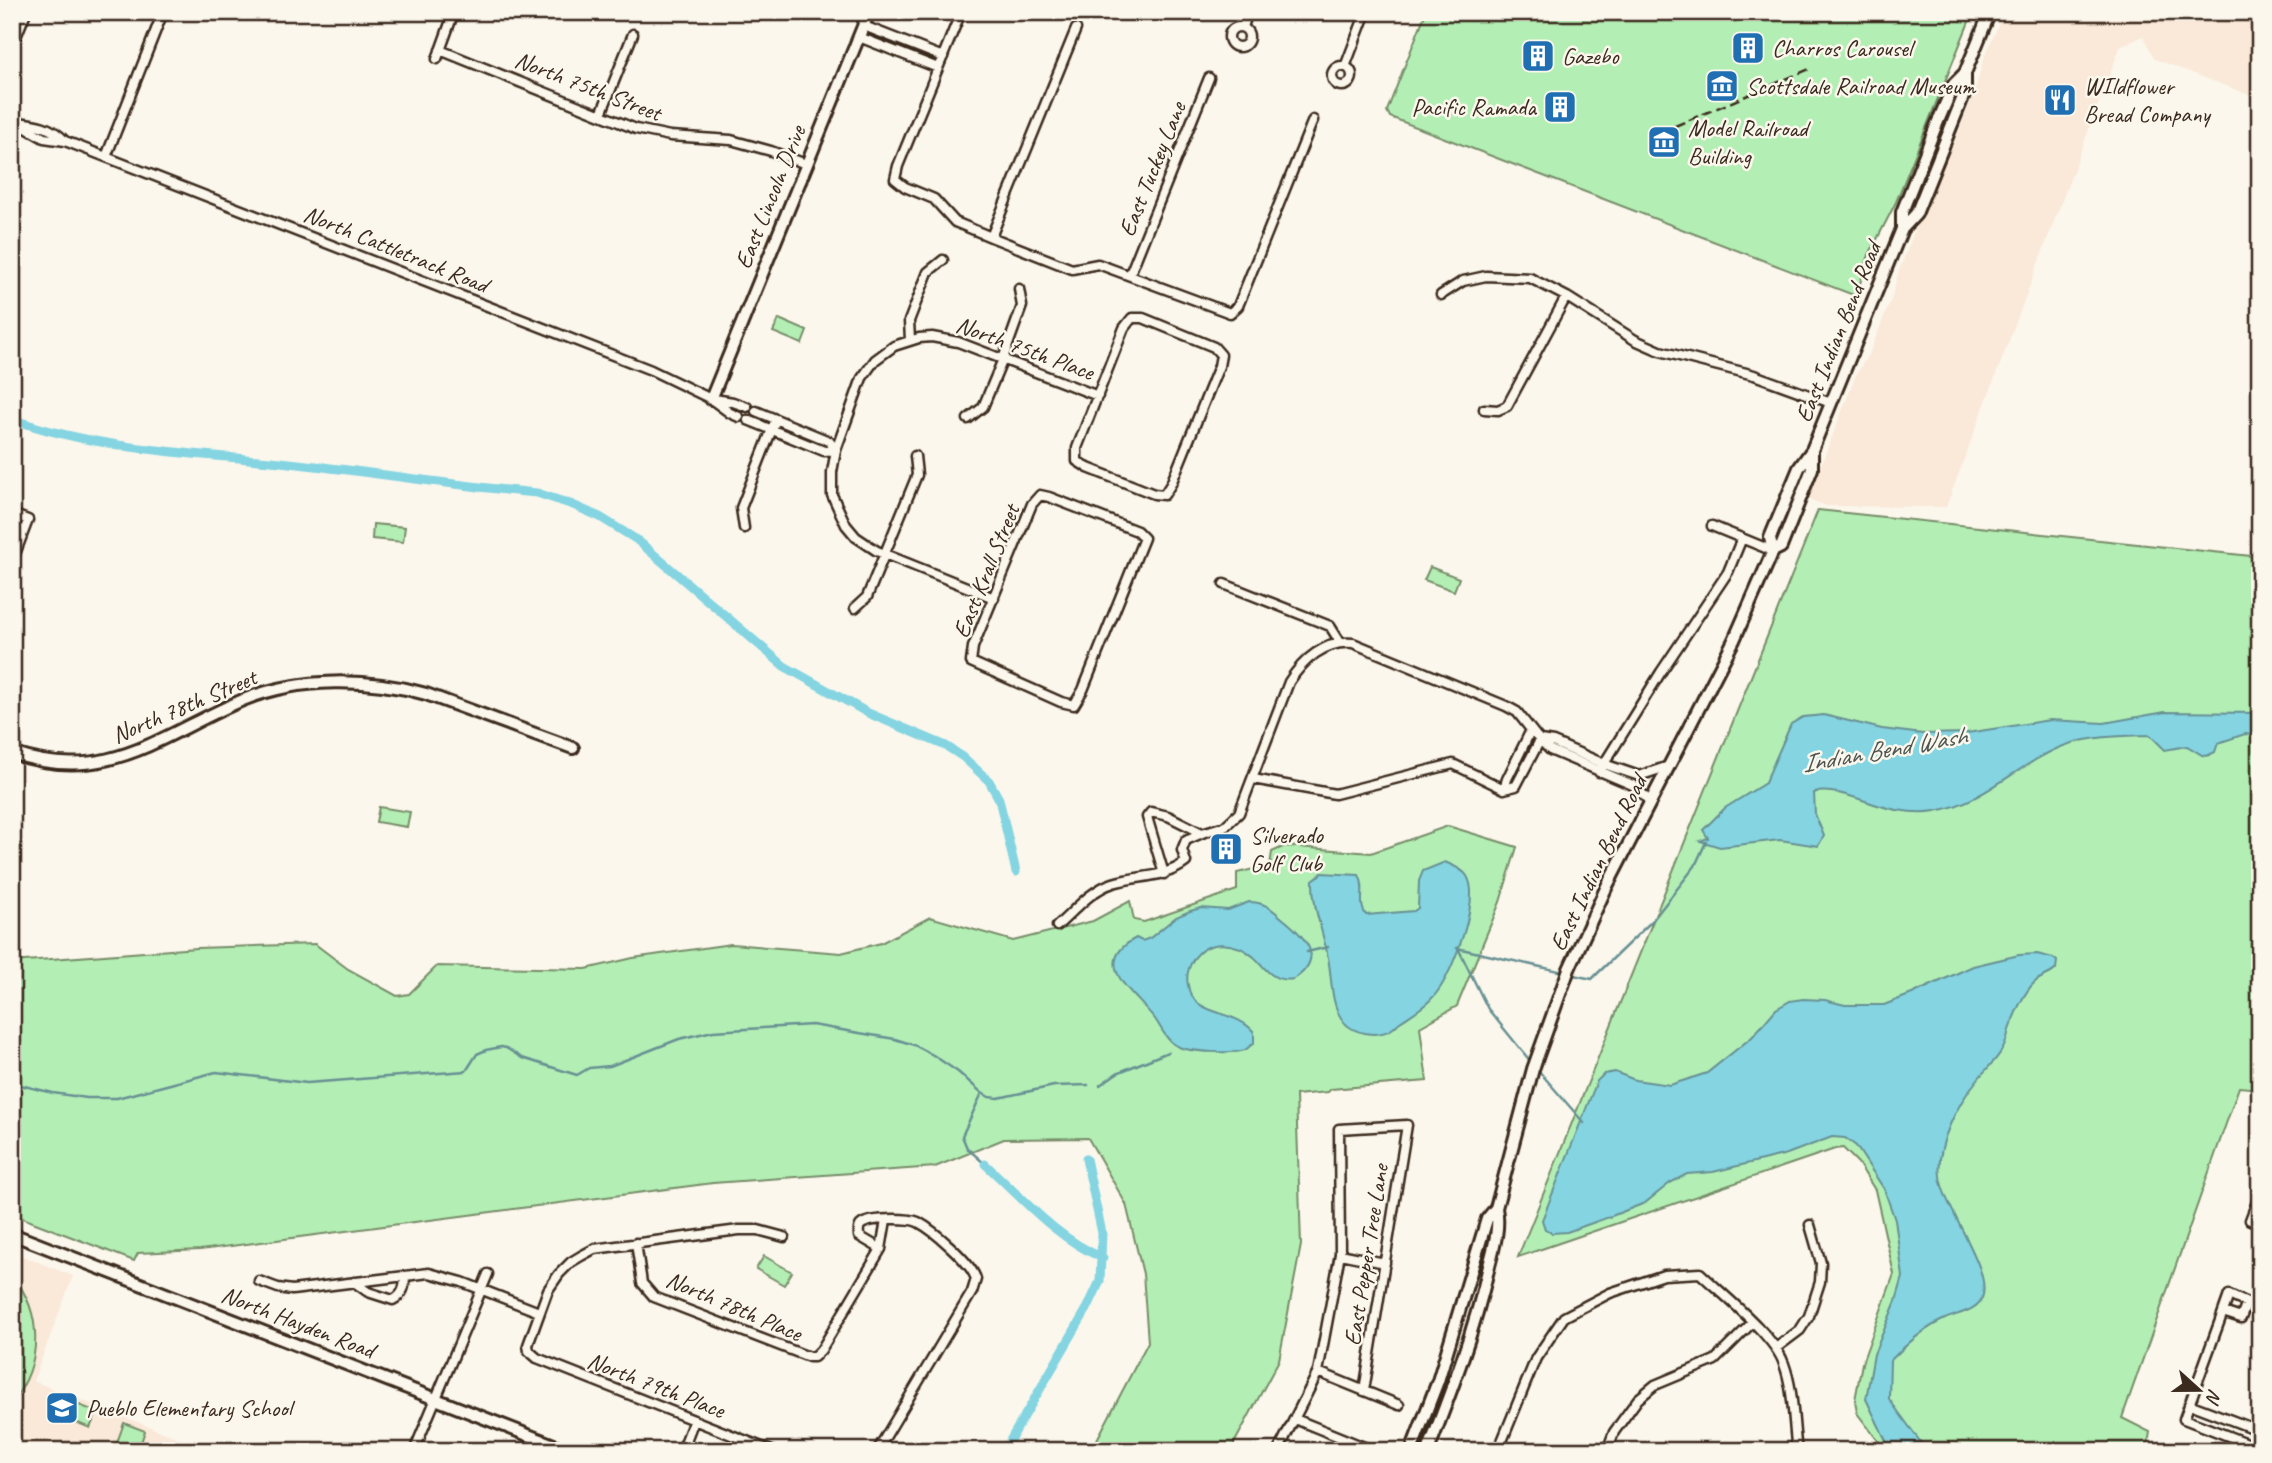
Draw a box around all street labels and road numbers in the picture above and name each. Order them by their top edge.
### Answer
street label: North 75th Street [511,44,667,128]
street label: East Tuckey Lane [1111,95,1193,241]
street label: East Lincoln Drive [728,119,813,273]
street label: North Cattletrack Road [299,198,496,301]
street label: East Indian Bend Road [1788,234,1889,426]
street label: North 75th Place [952,309,1100,388]
street label: East Krall Street [946,498,1027,642]
street label: North 78th Street [107,661,263,750]
street label: East Indian Bend Road [1543,767,1655,956]
street label: East Pepper Tree Lane [1337,1160,1395,1348]
street label: North 78th Place [662,1264,808,1349]
street label: North Hayden Road [217,1279,382,1366]
street label: North 79th Place [583,1345,731,1426]

